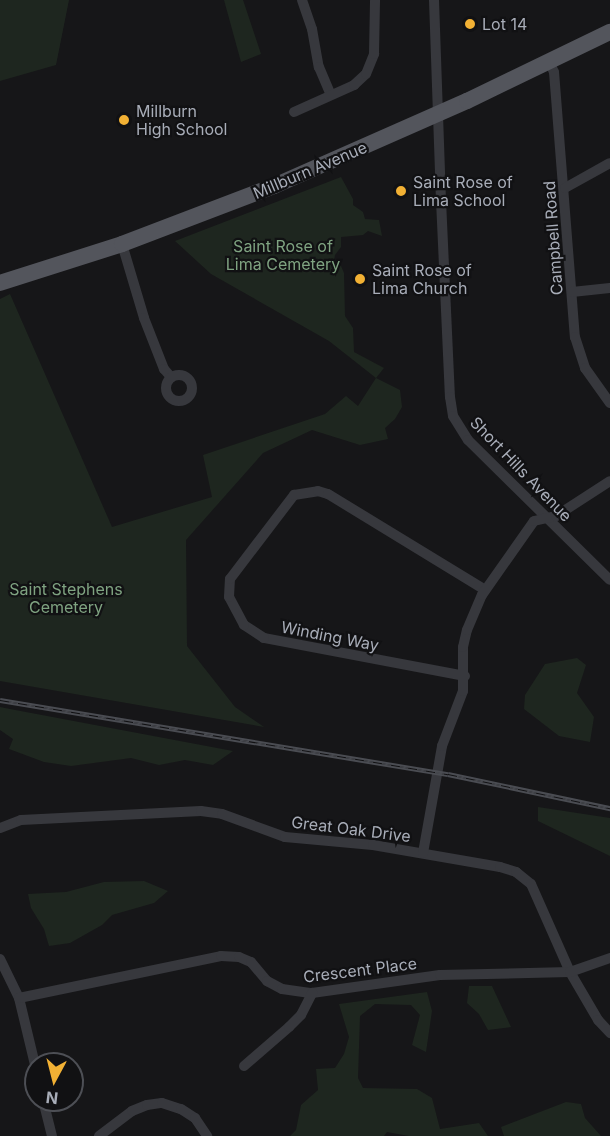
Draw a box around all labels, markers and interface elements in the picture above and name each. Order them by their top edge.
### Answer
place label: Lot 14 [482,14,527,34]
marker: Lot 14 [463,17,477,31]
place label: Millburn High School [136,101,227,139]
marker: Millburn High School [117,113,131,127]
street label: Millburn Avenue [250,137,370,203]
place label: Saint Rose of Lima School [413,172,513,210]
street label: Campbell Road [539,180,567,296]
marker: Saint Rose of Lima School [394,184,408,198]
park label: Saint Rose of Lima Cemetery [226,236,340,274]
place label: Saint Rose of Lima Church [372,260,472,298]
marker: Saint Rose of Lima Church [353,272,367,286]
street label: Short Hills Avenue [466,413,576,525]
park label: Saint Stephens Cemetery [9,579,123,617]
street label: Winding Way [279,617,381,655]
street label: Great Oak Drive [290,812,412,846]
street label: Crescent Place [302,953,418,987]
north arrow [24,1052,84,1112]
text: N [45,1087,59,1109]

